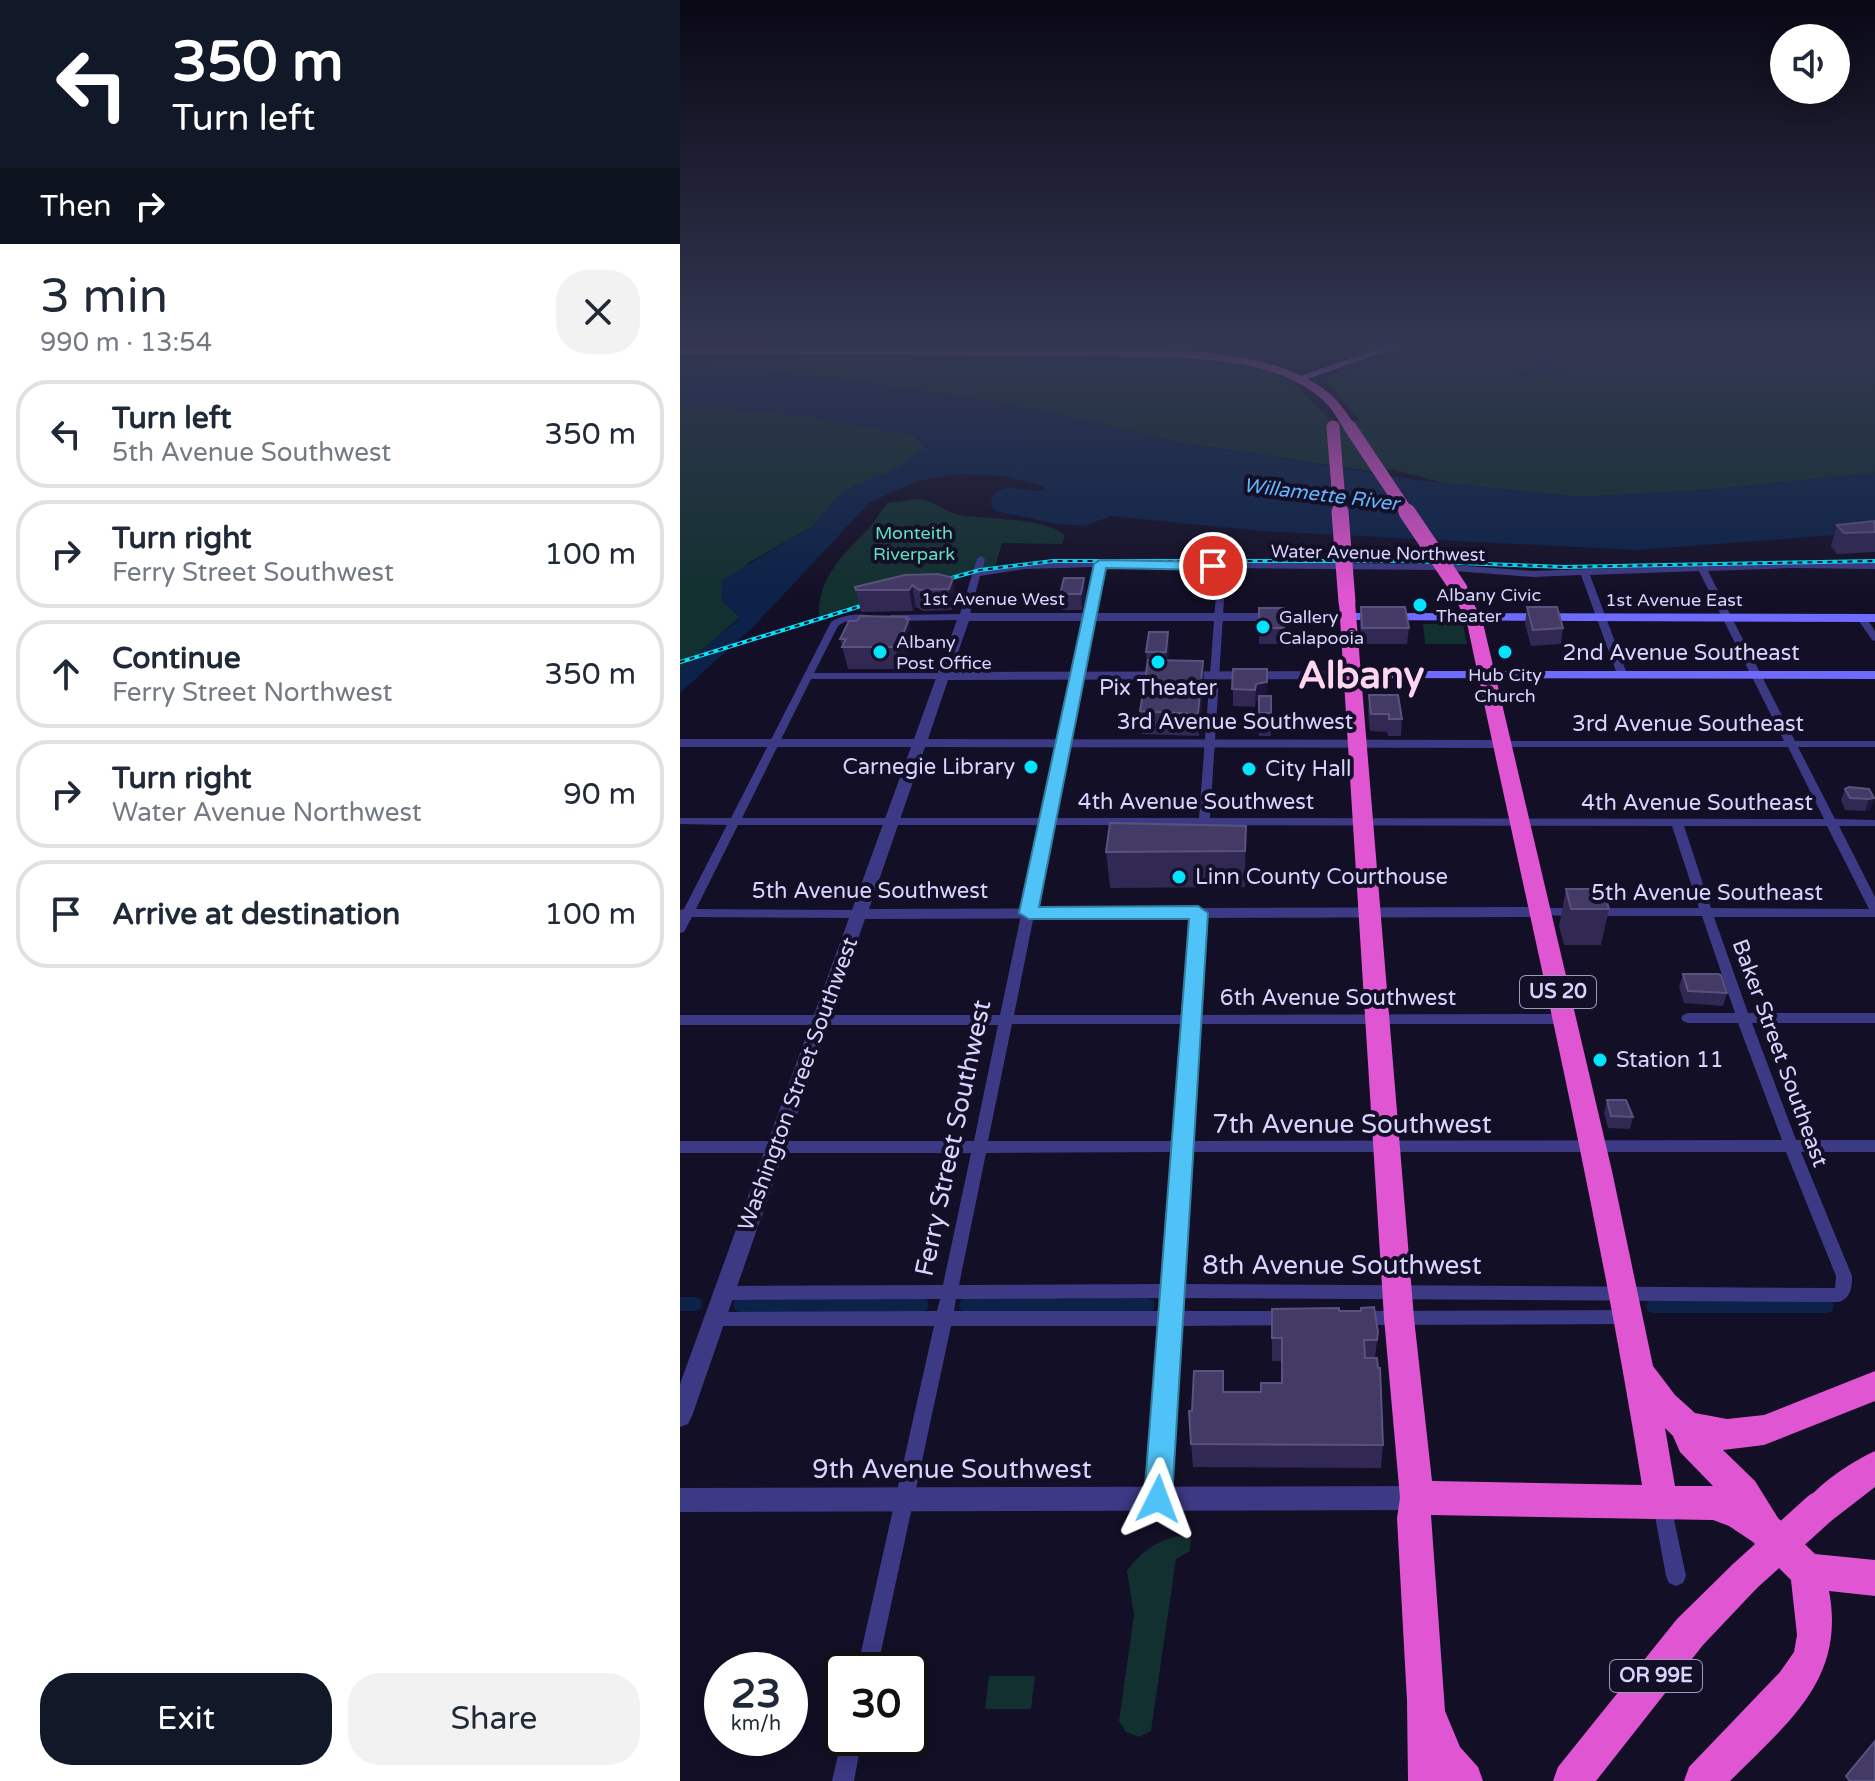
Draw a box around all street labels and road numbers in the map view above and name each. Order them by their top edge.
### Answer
street label: Water Avenue Northwest [1271,540,1486,566]
street label: 1st Avenue West [921,588,1065,610]
street label: 1st Avenue East [1605,589,1743,611]
street label: 2nd Avenue Southeast [1562,640,1800,666]
street label: 3rd Avenue Southwest [1117,709,1353,735]
street label: 3rd Avenue Southeast [1572,711,1804,737]
street label: 4th Avenue Southwest [1078,789,1314,815]
street label: 4th Avenue Southeast [1581,790,1813,816]
street label: 5th Avenue Southwest [752,878,988,904]
street label: 5th Avenue Southeast [1591,880,1823,906]
street label: Washington Street Southwest [733,934,863,1234]
street label: Baker Street Southeast [1727,936,1833,1170]
road number: US 20 [1520,976,1596,1008]
street label: 6th Avenue Southwest [1220,985,1456,1011]
street label: Ferry Street Southwest [909,997,997,1279]
street label: 7th Avenue Southwest [1212,1109,1492,1140]
street label: 8th Avenue Southwest [1202,1250,1482,1281]
street label: 9th Avenue Southwest [812,1454,1092,1485]
road number: OR 99E [1610,1660,1702,1692]

